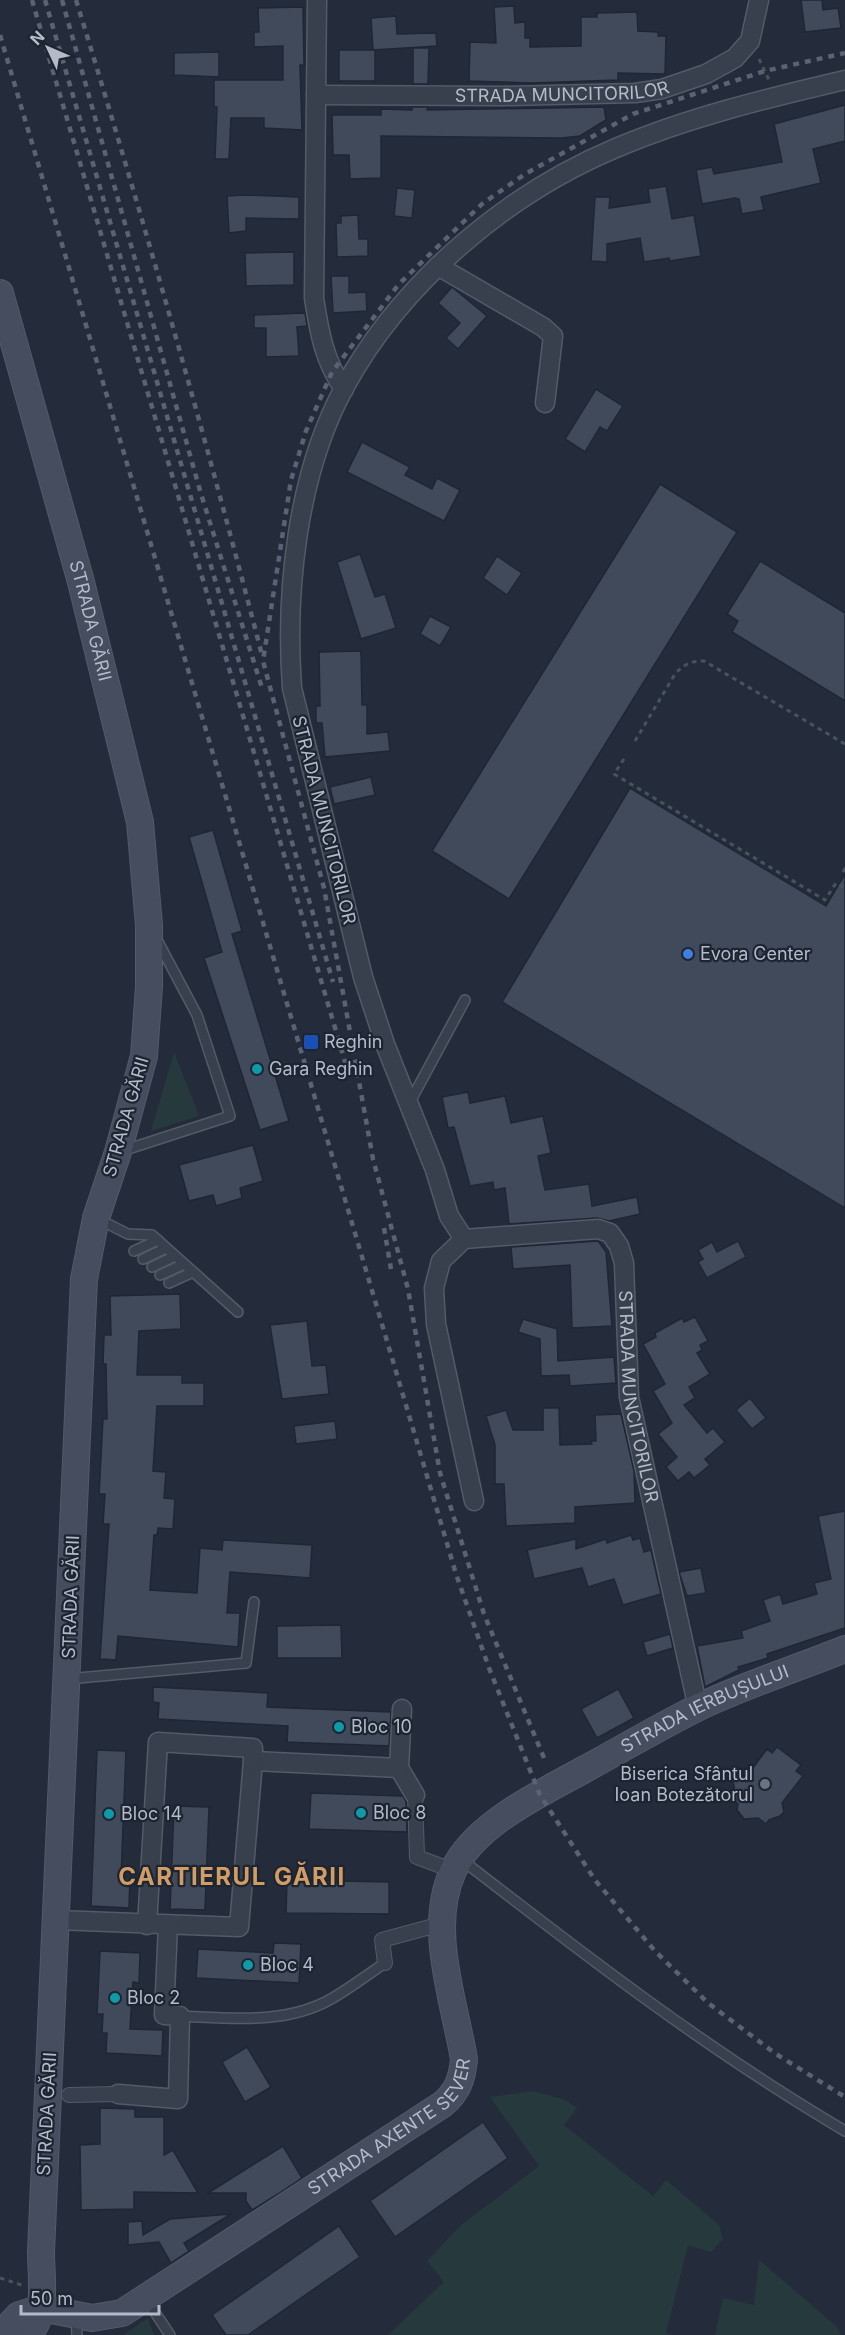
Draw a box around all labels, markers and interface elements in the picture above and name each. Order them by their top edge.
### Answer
north arrow [18,18,78,78]
text: N [26,26,49,49]
street label: STRADA MUNCITORILOR [455,76,672,106]
street label: STRADA GĂRII [65,558,116,683]
street label: STRADA MUNCITORILOR [288,713,361,927]
place label: Evora Center [700,943,811,964]
marker: Evora Center [681,947,695,961]
place label: Reghin [324,1031,383,1052]
marker: Reghin [302,1033,320,1051]
street label: STRADA GĂRII [97,1054,153,1179]
place label: Gara Reghin [269,1058,373,1079]
marker: Gara Reghin [250,1062,264,1076]
street label: STRADA MUNCITORILOR [615,1290,663,1505]
street label: STRADA GĂRII [57,1535,83,1659]
street label: STRADA IERBUȘULUI [617,1660,791,1757]
place label: Bloc 10 [351,1716,412,1737]
marker: Bloc 10 [332,1720,346,1734]
place label: Biserica Sfântul Ioan Botezătorul [615,1763,753,1805]
marker: Biserica Sfântul Ioan Botezătorul [758,1777,772,1791]
place label: Bloc 8 [373,1802,426,1823]
place label: Bloc 14 [121,1803,182,1824]
marker: Bloc 8 [354,1806,368,1820]
marker: Bloc 14 [102,1807,116,1821]
district label: CARTIERUL GĂRII [118,1861,346,1891]
place label: Bloc 4 [260,1954,314,1975]
marker: Bloc 4 [241,1958,255,1972]
place label: Bloc 2 [127,1987,180,2008]
marker: Bloc 2 [108,1991,122,2005]
street label: STRADA GĂRII [32,2052,60,2176]
street label: STRADA AXENTE SEVER [304,2057,474,2199]
scale bar [21,2278,159,2316]
text: 50 m [30,2288,73,2309]

